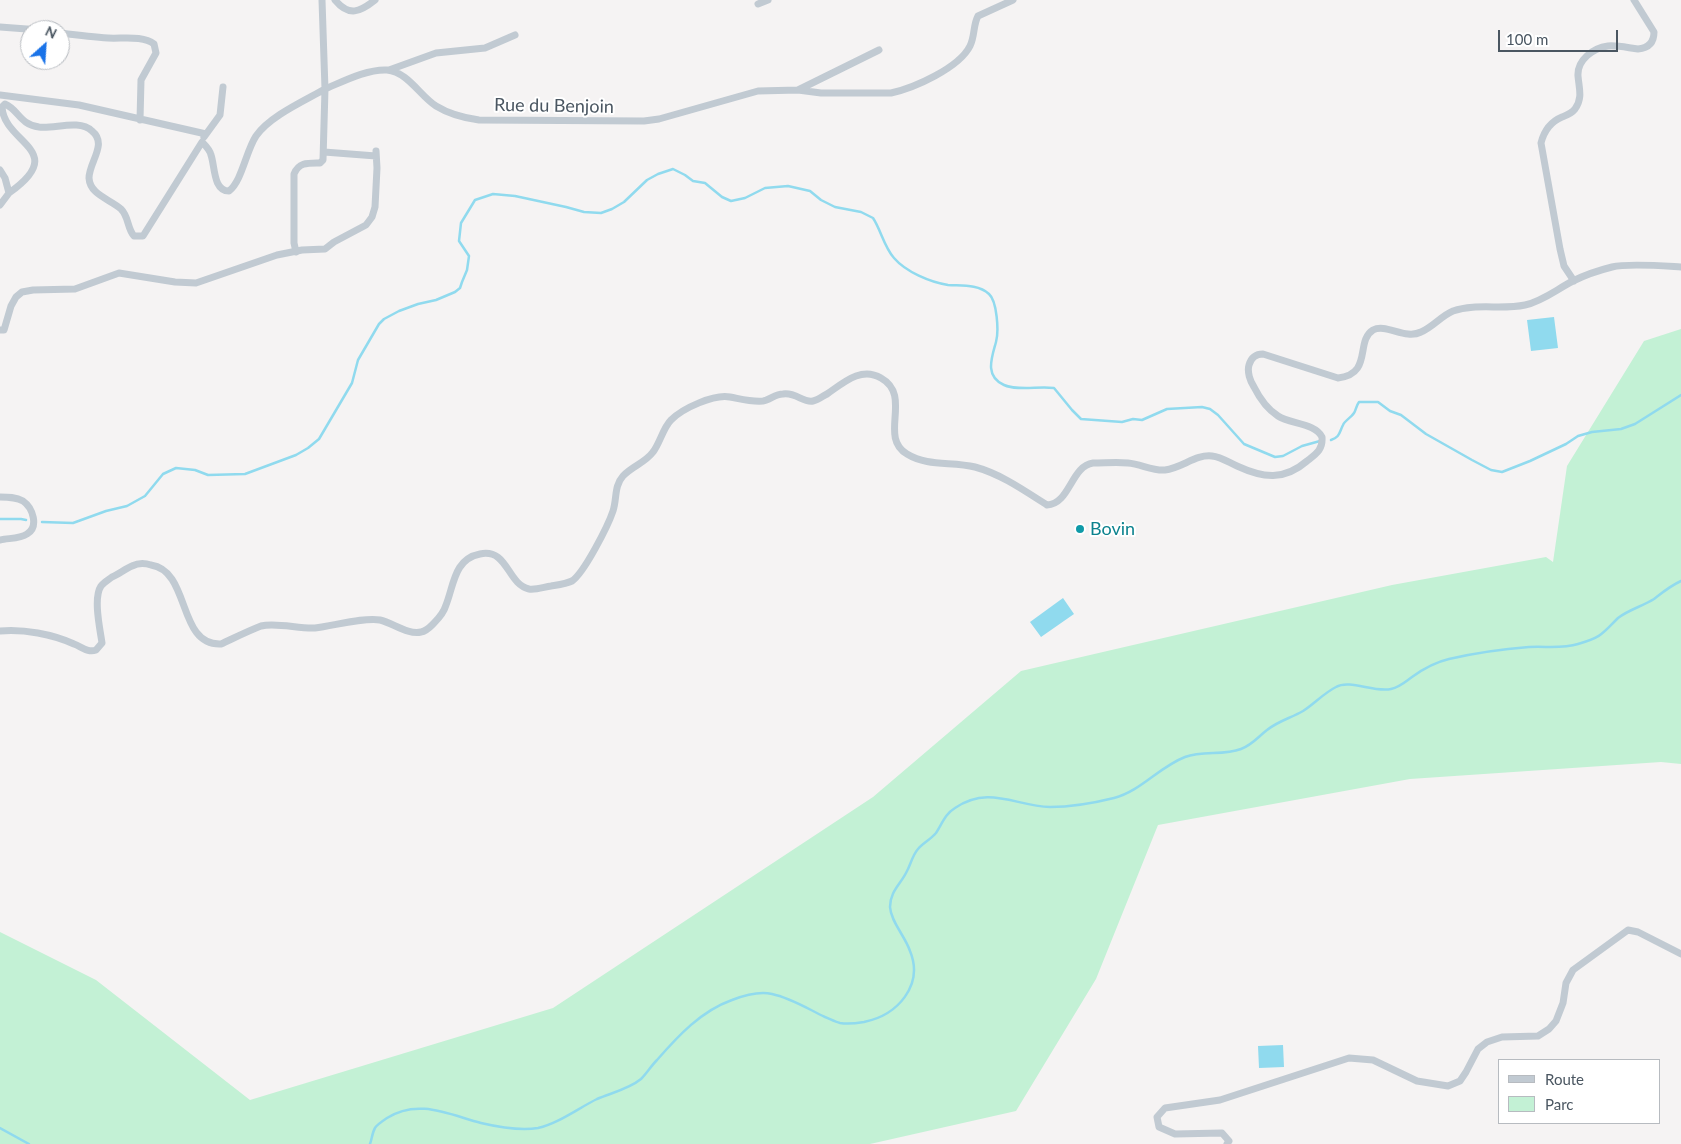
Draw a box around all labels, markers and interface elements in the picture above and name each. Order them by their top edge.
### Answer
north arrow [20,20,70,70]
scale bar [1501,20,1621,52]
text: N [43,22,60,42]
text: 100 m [1506,30,1548,48]
street label: Rue du Benjoin [494,94,614,118]
place label: Bovin [1090,518,1135,540]
marker: Bovin [1074,523,1086,535]
legend [1498,1059,1661,1124]
text: Route [1545,1070,1584,1088]
text: Parc [1545,1095,1574,1113]

